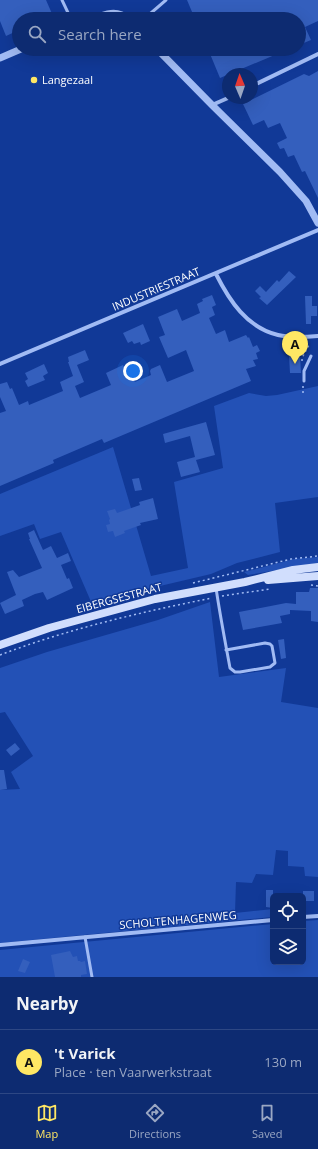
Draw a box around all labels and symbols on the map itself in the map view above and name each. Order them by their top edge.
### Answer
north arrow [222,68,258,104]
place label: Langezaal [42,72,93,87]
marker: Langezaal [29,75,39,85]
street label: INDUSTRIESTRAAT [109,263,202,314]
pin: A [282,331,308,364]
your location [123,361,143,381]
street label: EIBERGSESTRAAT [74,579,163,616]
street label: SCHOLTENHAGENWEG [119,907,237,932]

